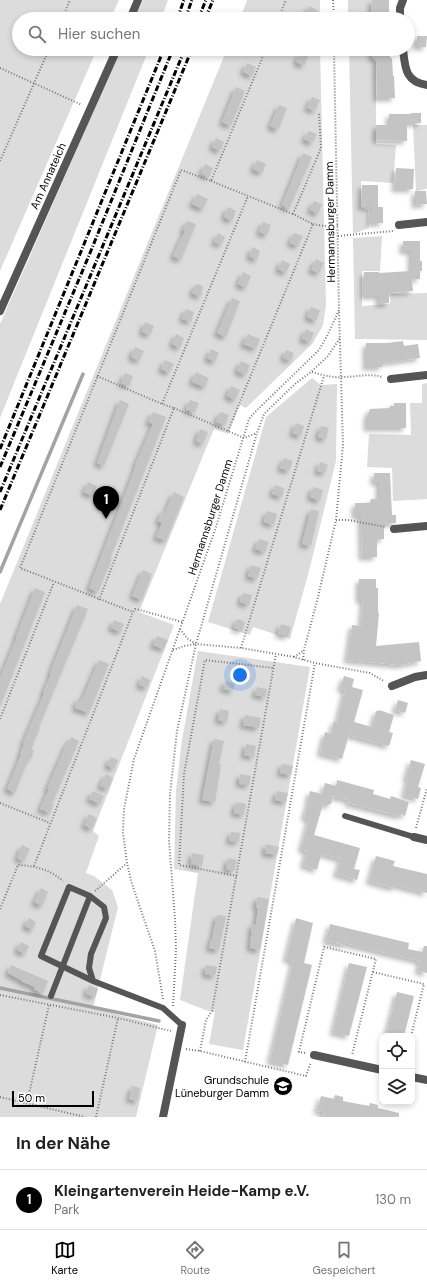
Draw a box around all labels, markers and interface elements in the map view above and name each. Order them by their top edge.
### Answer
search box [12,12,415,56]
icon: search [26,23,48,45]
text: Hier suchen [58,24,140,44]
street label: Am Annateich [27,141,69,211]
street label: Hermannsburger Damm [322,161,338,283]
street label: Hermannsburger Damm [185,457,235,577]
pin: 1 [93,486,119,519]
your location [230,665,250,685]
map controls [379,1033,415,1105]
button: locate [379,1033,415,1069]
button: layers [379,1069,415,1105]
place label: Grundschule Lüneburger Damm [175,1073,269,1100]
school or university icon: Grundschule Lüneburger Damm [272,1075,294,1097]
scale bar [12,1089,94,1108]
text: 50 m [18,1091,45,1105]
text: In der Nähe [16,1132,111,1154]
text: Kleingartenverein Heide-Kamp e.V. [54,1181,309,1201]
text: 1 [27,1191,31,1208]
text: 130 m [375,1191,411,1208]
text: Park [54,1201,80,1218]
tab: Karte [51,1239,78,1277]
tab: Route [181,1239,210,1277]
tab: Gespeichert [313,1239,376,1277]

